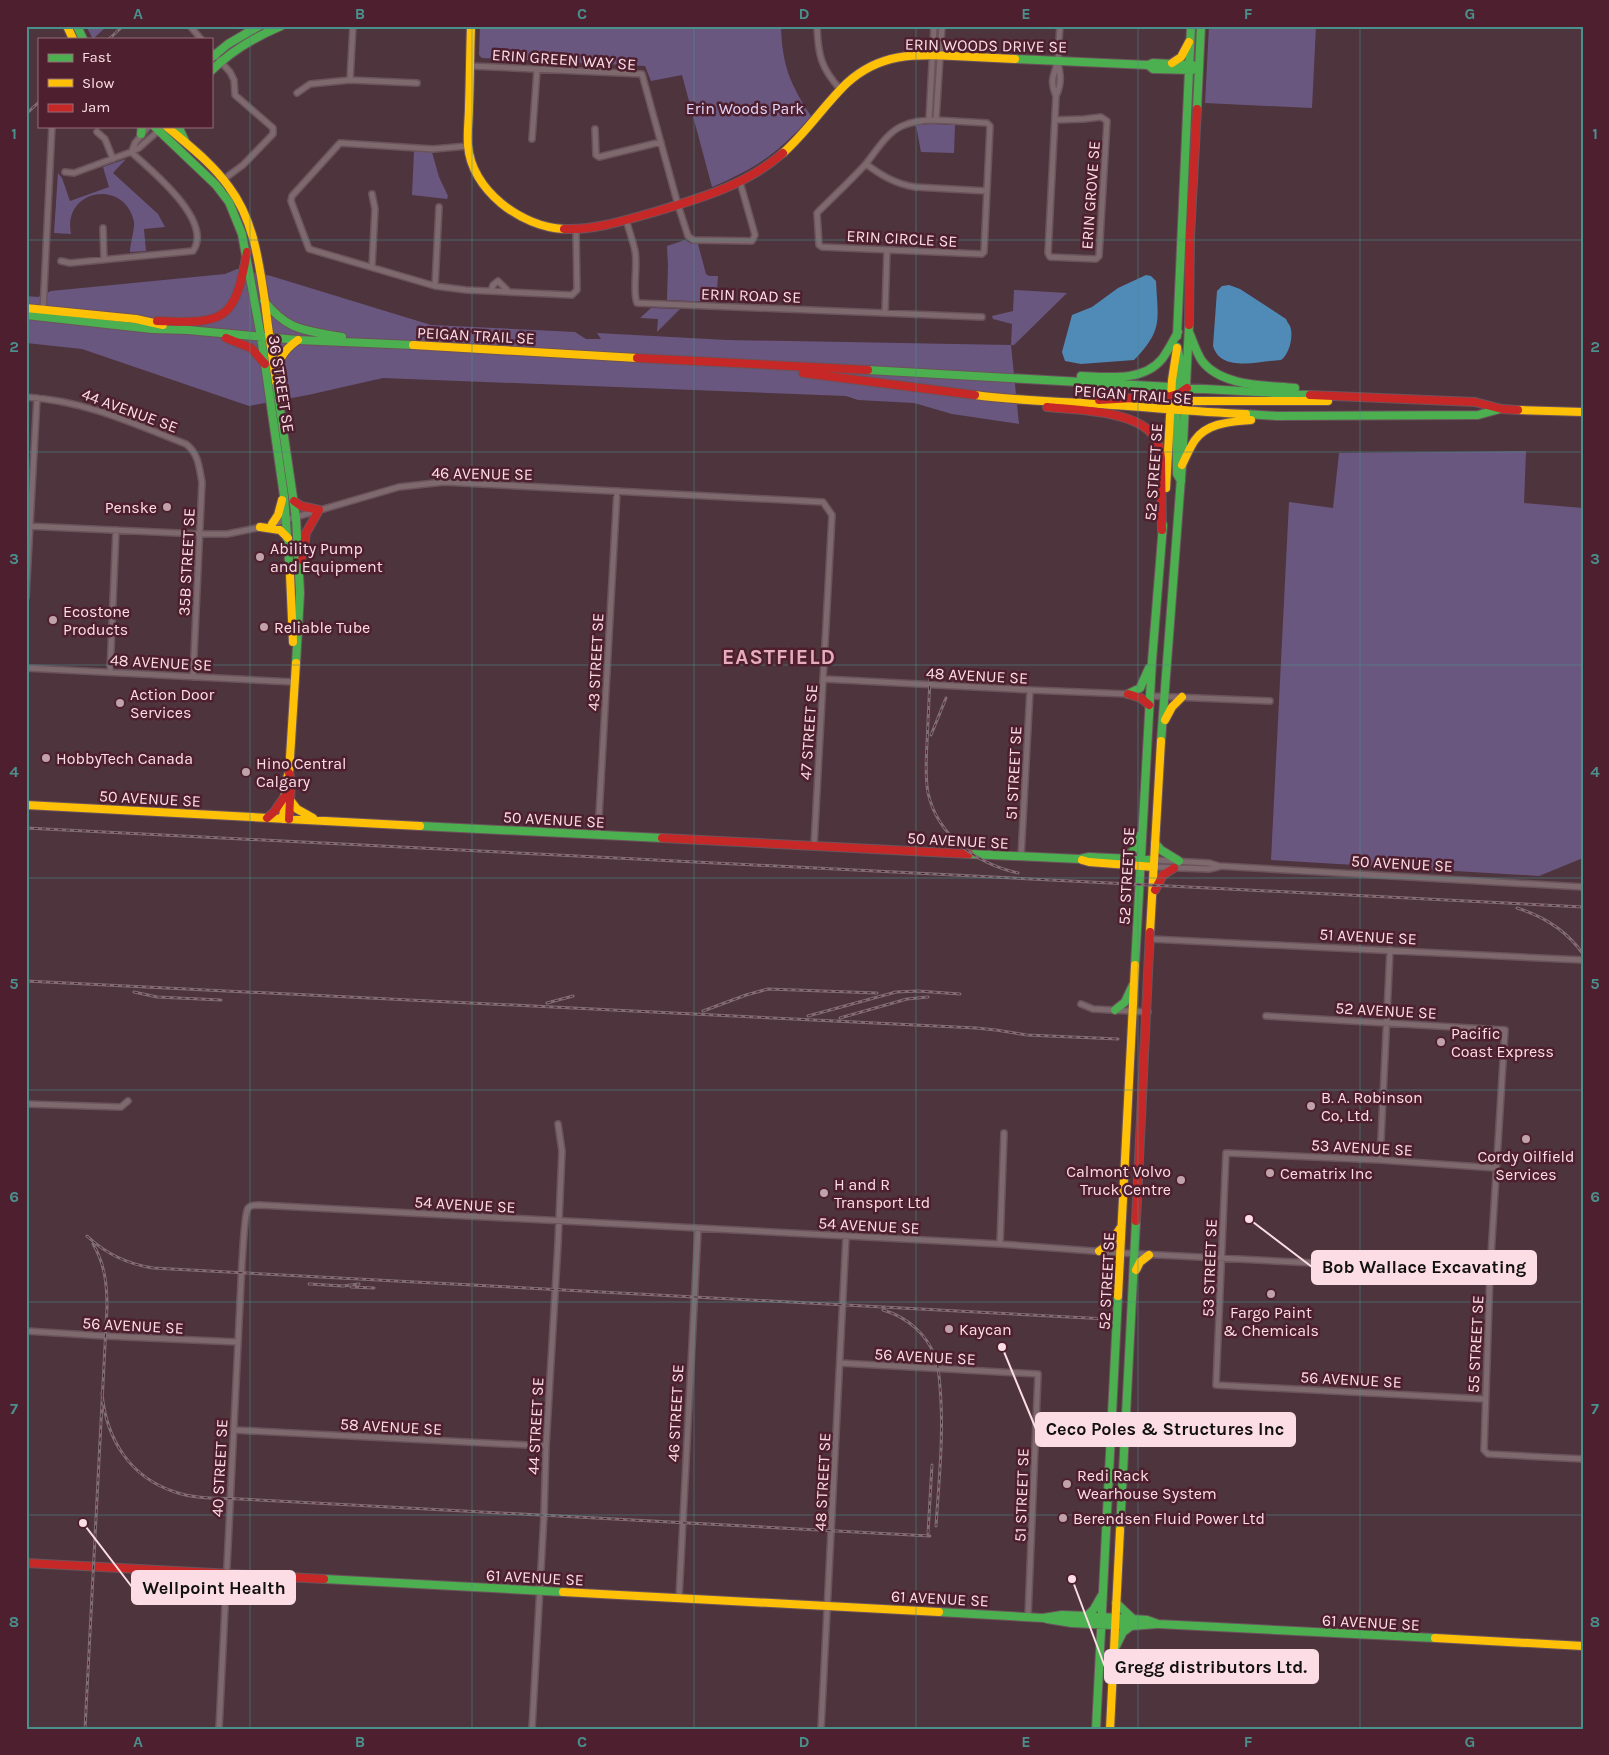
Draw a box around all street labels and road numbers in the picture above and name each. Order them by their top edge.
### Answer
street label: ERIN WOODS DRIVE SE [905,35,1067,56]
street label: ERIN GREEN WAY SE [491,45,637,74]
street label: ERIN GROVE SE [1077,140,1104,250]
street label: ERIN CIRCLE SE [846,226,958,251]
street label: ERIN ROAD SE [701,284,801,307]
street label: PEIGAN TRAIL SE [417,323,535,348]
street label: 36 STREET SE [264,334,299,434]
street label: PEIGAN TRAIL SE [1073,381,1192,408]
street label: 44 AVENUE SE [79,384,181,437]
street label: 52 STREET SE [1141,422,1166,522]
street label: 46 AVENUE SE [431,463,533,484]
street label: 35B STREET SE [174,508,199,617]
street label: 43 STREET SE [583,613,608,712]
street label: 48 AVENUE SE [109,650,212,675]
street label: 48 AVENUE SE [925,663,1028,688]
street label: 47 STREET SE [796,683,821,781]
street label: 51 STREET SE [1002,726,1025,820]
street label: 50 AVENUE SE [99,786,201,811]
street label: 50 AVENUE SE [503,807,605,832]
street label: 52 STREET SE [1114,827,1139,925]
street label: 50 AVENUE SE [907,828,1009,853]
street label: 50 AVENUE SE [1351,851,1453,876]
street label: 51 AVENUE SE [1319,924,1417,949]
street label: 52 AVENUE SE [1335,998,1437,1023]
street label: 53 AVENUE SE [1311,1135,1413,1160]
street label: 54 AVENUE SE [414,1192,516,1217]
street label: 54 AVENUE SE [818,1213,920,1238]
street label: 53 STREET SE [1198,1219,1221,1317]
street label: 52 STREET SE [1094,1232,1119,1330]
street label: 55 STREET SE [1463,1295,1488,1393]
street label: 56 AVENUE SE [82,1313,184,1338]
street label: 56 AVENUE SE [874,1344,976,1369]
street label: 46 STREET SE [663,1364,688,1462]
street label: 56 AVENUE SE [1300,1367,1402,1392]
street label: 44 STREET SE [523,1377,548,1475]
street label: 58 AVENUE SE [339,1414,443,1439]
street label: 40 STREET SE [207,1419,232,1518]
street label: 48 STREET SE [810,1432,835,1532]
street label: 51 STREET SE [1010,1448,1033,1542]
street label: 61 AVENUE SE [486,1565,584,1590]
street label: 61 AVENUE SE [891,1586,989,1611]
street label: 61 AVENUE SE [1322,1610,1420,1635]

